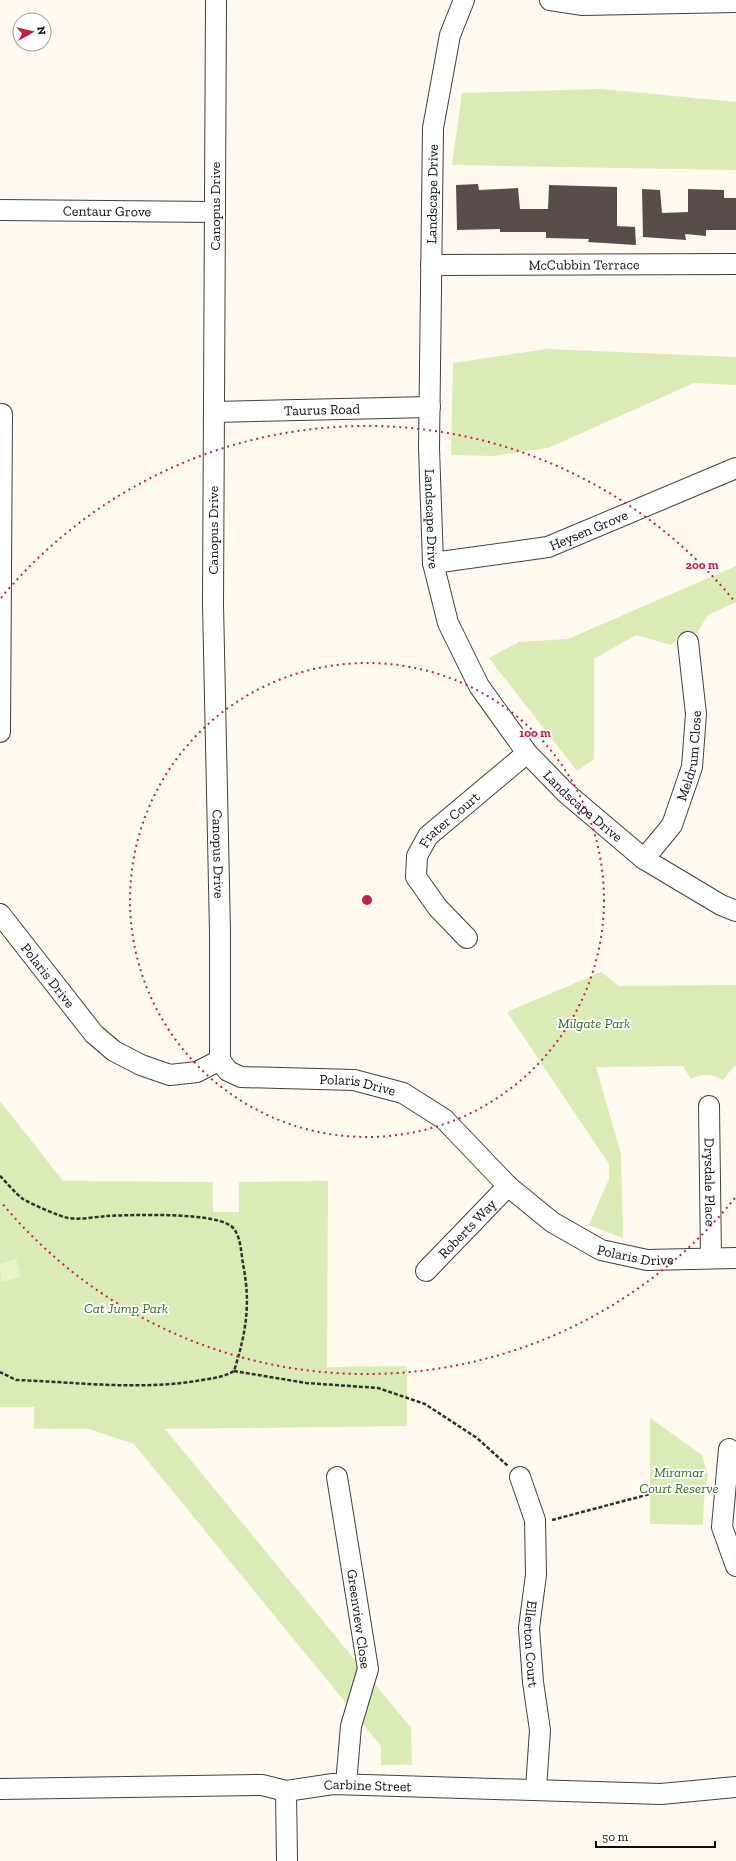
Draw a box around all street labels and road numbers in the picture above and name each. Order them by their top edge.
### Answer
street label: Landscape Drive [423,144,442,244]
street label: Canopus Drive [207,161,224,250]
street label: Centaur Grove [63,203,152,220]
street label: McCubbin Terrace [528,256,640,274]
street label: Taurus Road [284,401,361,419]
street label: Landscape Drive [421,468,442,571]
street label: Canopus Drive [205,485,222,574]
street label: Heysen Grove [547,506,631,554]
street label: Meldrum Close [673,709,705,803]
street label: Landscape Drive [540,767,626,846]
street label: Frater Court [415,788,484,851]
street label: Canopus Drive [208,809,227,899]
street label: Polaris Drive [17,940,79,1012]
street label: Polaris Drive [319,1071,398,1100]
street label: Drysdale Place [700,1138,719,1227]
street label: Roberts Way [435,1195,500,1262]
street label: Polaris Drive [595,1241,674,1270]
street label: Greenview Close [343,1568,374,1670]
street label: Ellerton Court [520,1600,542,1689]
street label: Carbine Street [323,1776,413,1795]

